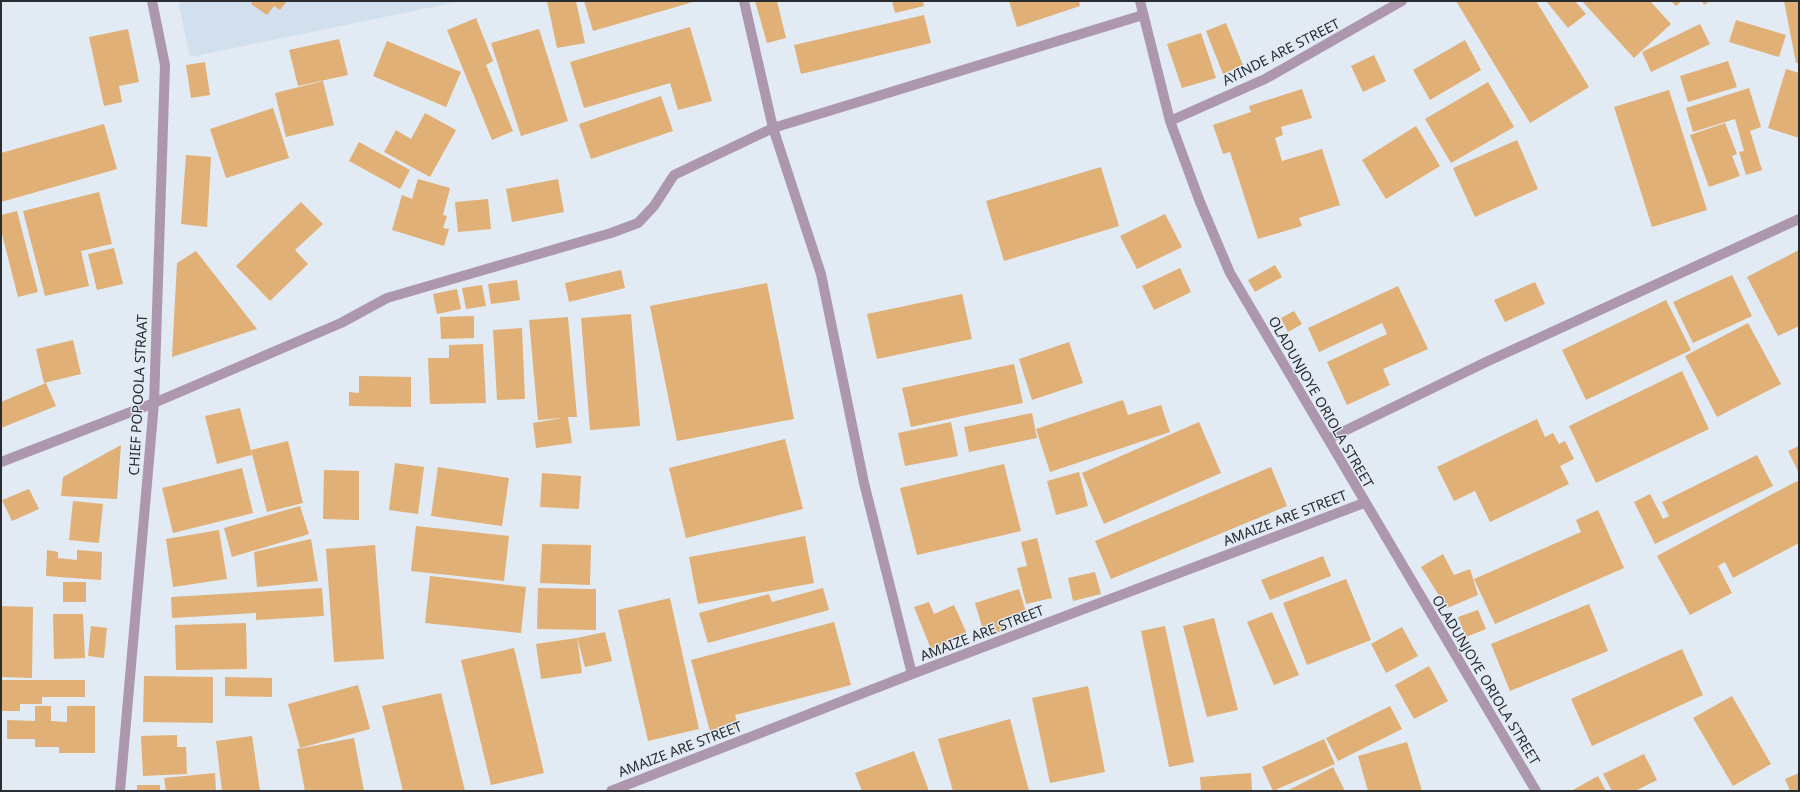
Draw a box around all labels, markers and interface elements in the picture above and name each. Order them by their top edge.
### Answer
street label: AYINDE ARE STREET [1219,14,1343,89]
street label: OLADUNJOYE ORIOLA STREET [1264,313,1379,491]
street label: CHIEF POPOOLA STRAAT [124,314,151,476]
street label: AMAIZE ARE STREET [1220,485,1350,550]
street label: OLADUNJOYE ORIOLA STREET [1428,591,1545,768]
street label: AMAIZE ARE STREET [917,600,1047,665]
street label: AMAIZE ARE STREET [615,716,745,781]

